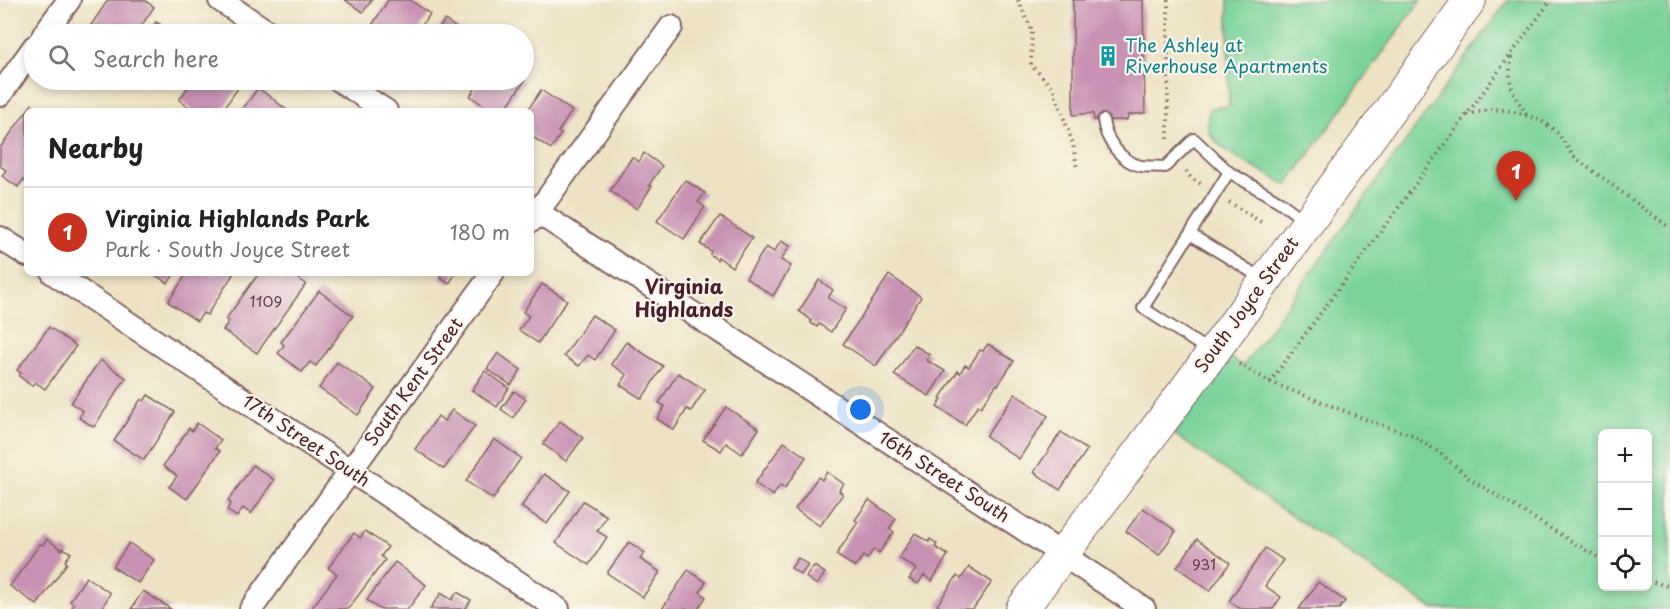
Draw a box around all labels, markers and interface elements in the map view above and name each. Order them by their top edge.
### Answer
search box [24,24,534,90]
place label: The Ashley at Riverhouse Apartments [1125,31,1327,79]
icon: search [45,41,78,74]
text: Search here [93,41,219,74]
building icon: The Ashley at Riverhouse Apartments [1096,44,1120,68]
text: Nearby [48,128,143,167]
pin: 1 [1496,152,1536,201]
text: Virginia Highlands Park [105,201,370,234]
text: 1 [63,217,72,247]
text: 180 m [450,217,510,247]
street label: South Joyce Street [1187,230,1304,378]
text: Park · South Joyce Street [105,234,350,264]
district label: Virginia Highlands [635,271,734,324]
house number: 1109 [250,289,282,312]
street label: South Kent Street [357,311,469,451]
street label: 17th Street South [237,387,376,493]
your location [846,395,875,424]
street label: 16th Street South [874,423,1016,528]
map controls [1598,429,1652,591]
button: + [1598,429,1652,483]
button: − [1598,483,1652,537]
button: locate [1598,537,1652,591]
house number: 931 [1192,552,1216,575]

